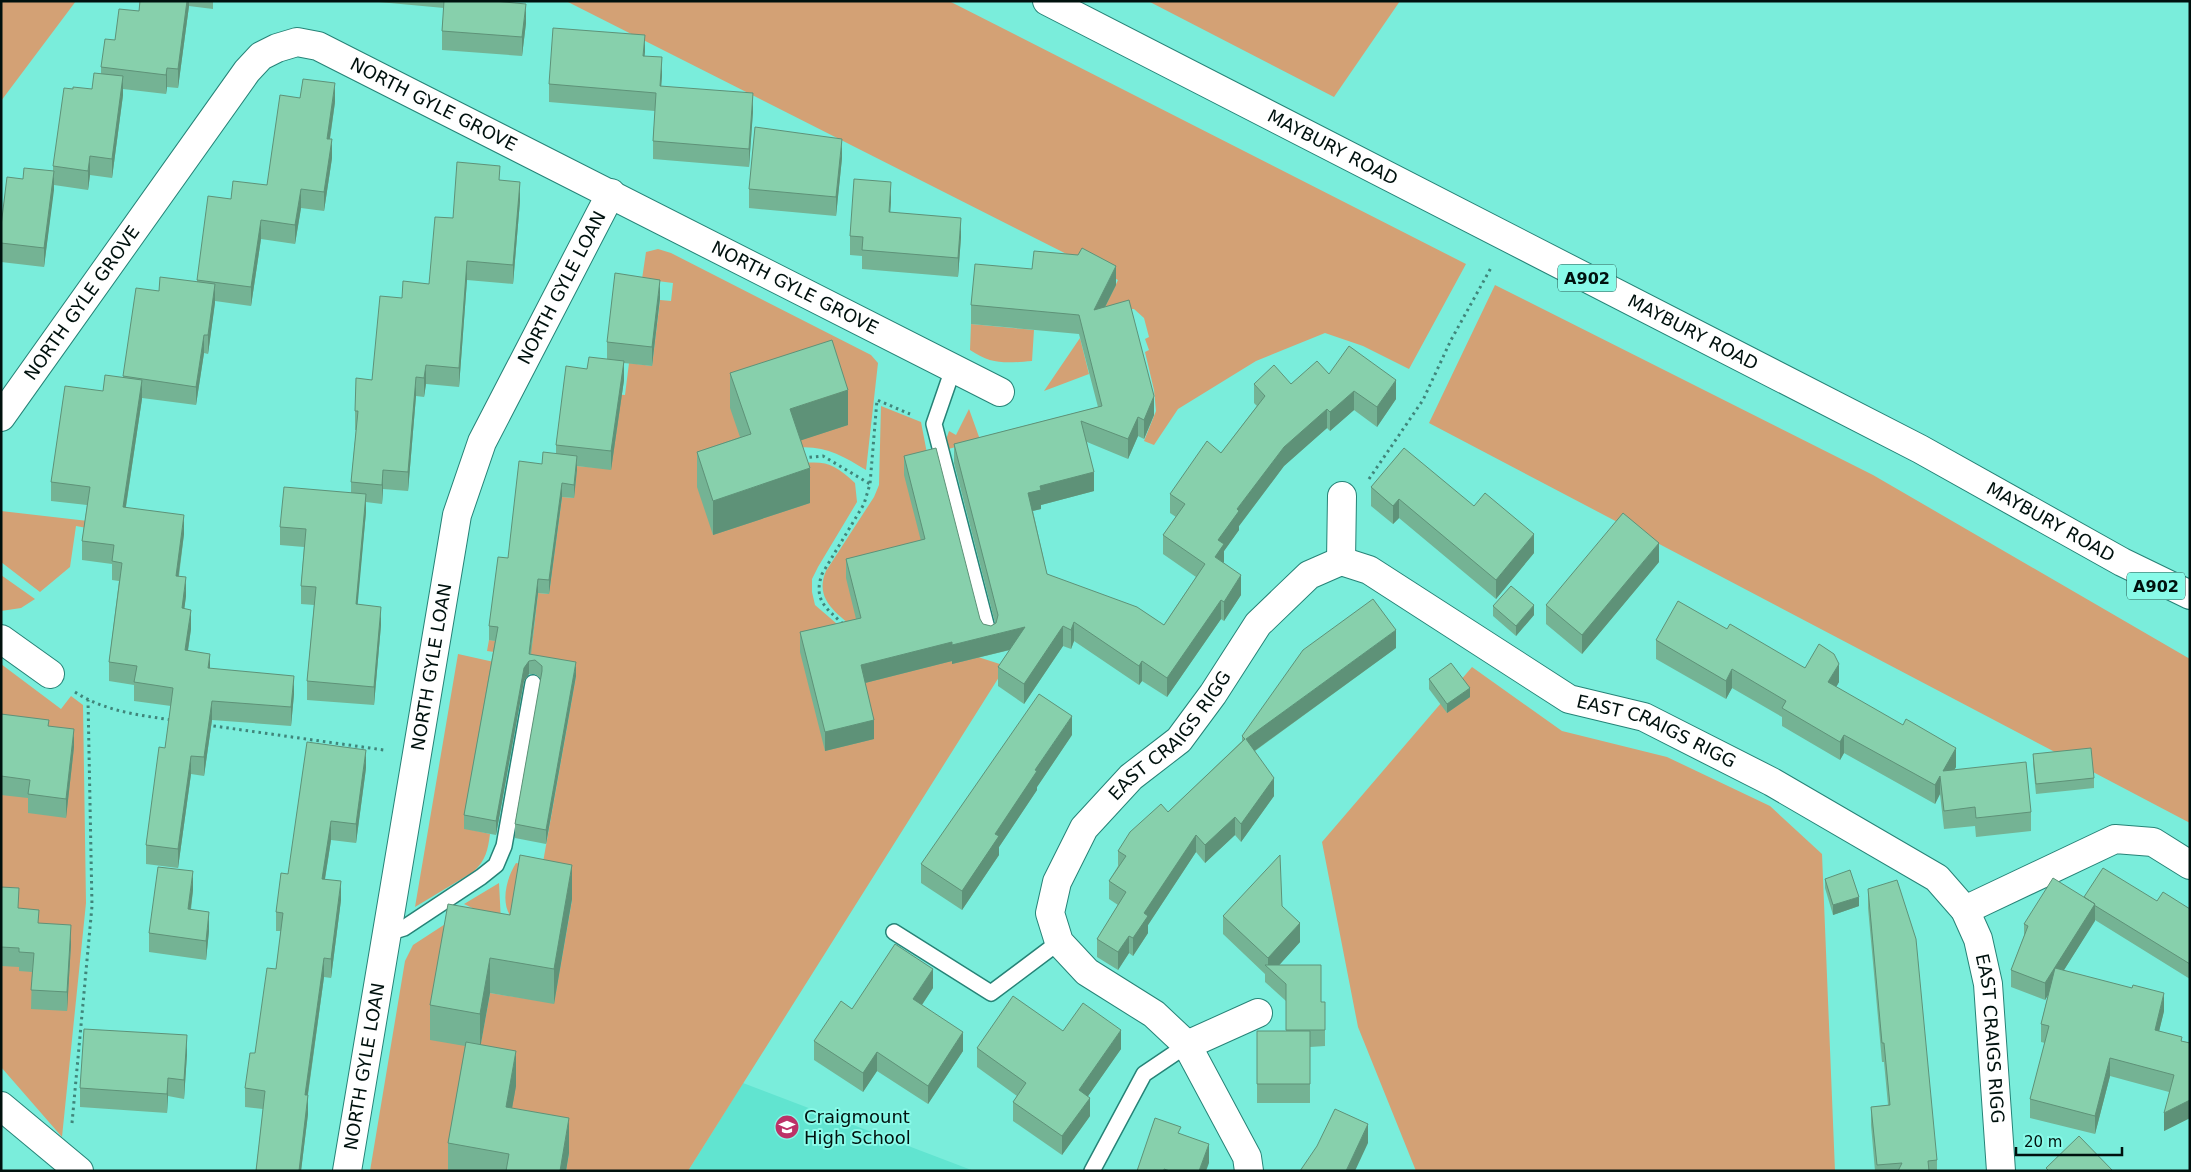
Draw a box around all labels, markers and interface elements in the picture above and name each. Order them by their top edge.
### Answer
street label: NORTH GYLE GROVE [347,53,521,155]
street label: MAYBURY ROAD [1264,105,1402,189]
street label: NORTH GYLE LOAN [513,208,610,368]
street label: NORTH GYLE GROVE [20,221,144,384]
street label: NORTH GYLE GROVE [708,236,882,339]
road number: A902 [1558,264,1616,292]
street label: MAYBURY ROAD [1624,290,1762,374]
street label: MAYBURY ROAD [1983,477,2119,566]
road number: A902 [2127,572,2185,600]
street label: NORTH GYLE LOAN [407,582,455,752]
street label: EAST CRAIGS RIGG [1104,667,1235,804]
street label: EAST CRAIGS RIGG [1575,690,1740,772]
street label: EAST CRAIGS RIGG [1972,951,2009,1124]
street label: NORTH GYLE LOAN [340,981,388,1152]
place label: Craigmount High School [804,1106,911,1148]
school or university icon: Craigmount High School [774,1114,800,1140]
scale bar [2016,1124,2122,1156]
text: 20 m [2024,1133,2062,1151]

